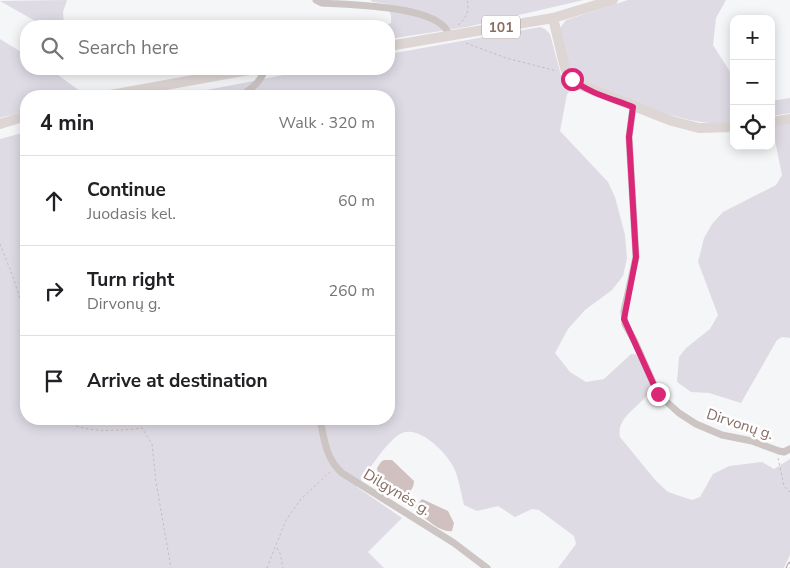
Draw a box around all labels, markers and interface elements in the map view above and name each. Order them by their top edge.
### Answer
map controls [730,15,775,150]
button: + [730,15,775,60]
road number: 101 [482,16,520,38]
search box [20,20,395,75]
icon: search [38,34,66,62]
text: Search here [78,35,179,61]
button: − [730,60,775,105]
route start [561,68,584,91]
button: locate [730,105,775,150]
text: 4 min [40,109,94,137]
text: Walk · 320 m [279,112,375,134]
text: Continue [87,177,166,203]
icon: ahead [40,187,68,215]
text: 60 m [338,190,375,212]
text: Juodasis kel. [87,203,176,225]
text: Turn right [87,267,174,293]
icon: right [40,277,68,305]
text: 260 m [328,280,375,302]
text: Dirvonų g. [87,293,161,315]
icon: arrive [40,367,68,395]
text: Arrive at destination [87,368,268,394]
route end [647,383,670,406]
street label: Dirvonų g. [704,404,776,444]
street label: Dilgynės g. [360,464,434,520]

